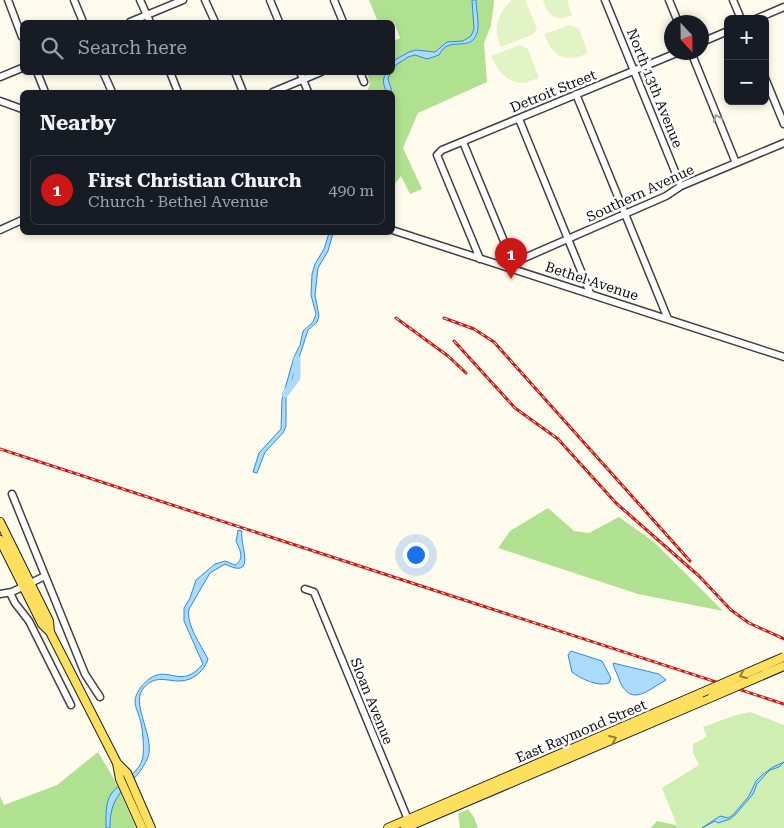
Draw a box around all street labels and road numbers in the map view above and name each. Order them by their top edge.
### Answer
street label: North 13th Avenue [624,26,686,150]
street label: Detroit Street [508,66,598,116]
street label: Southern Avenue [584,161,697,225]
street label: Bethel Avenue [543,258,641,304]
street label: Sloan Avenue [347,655,397,747]
street label: East Raymond Street [513,696,649,766]

